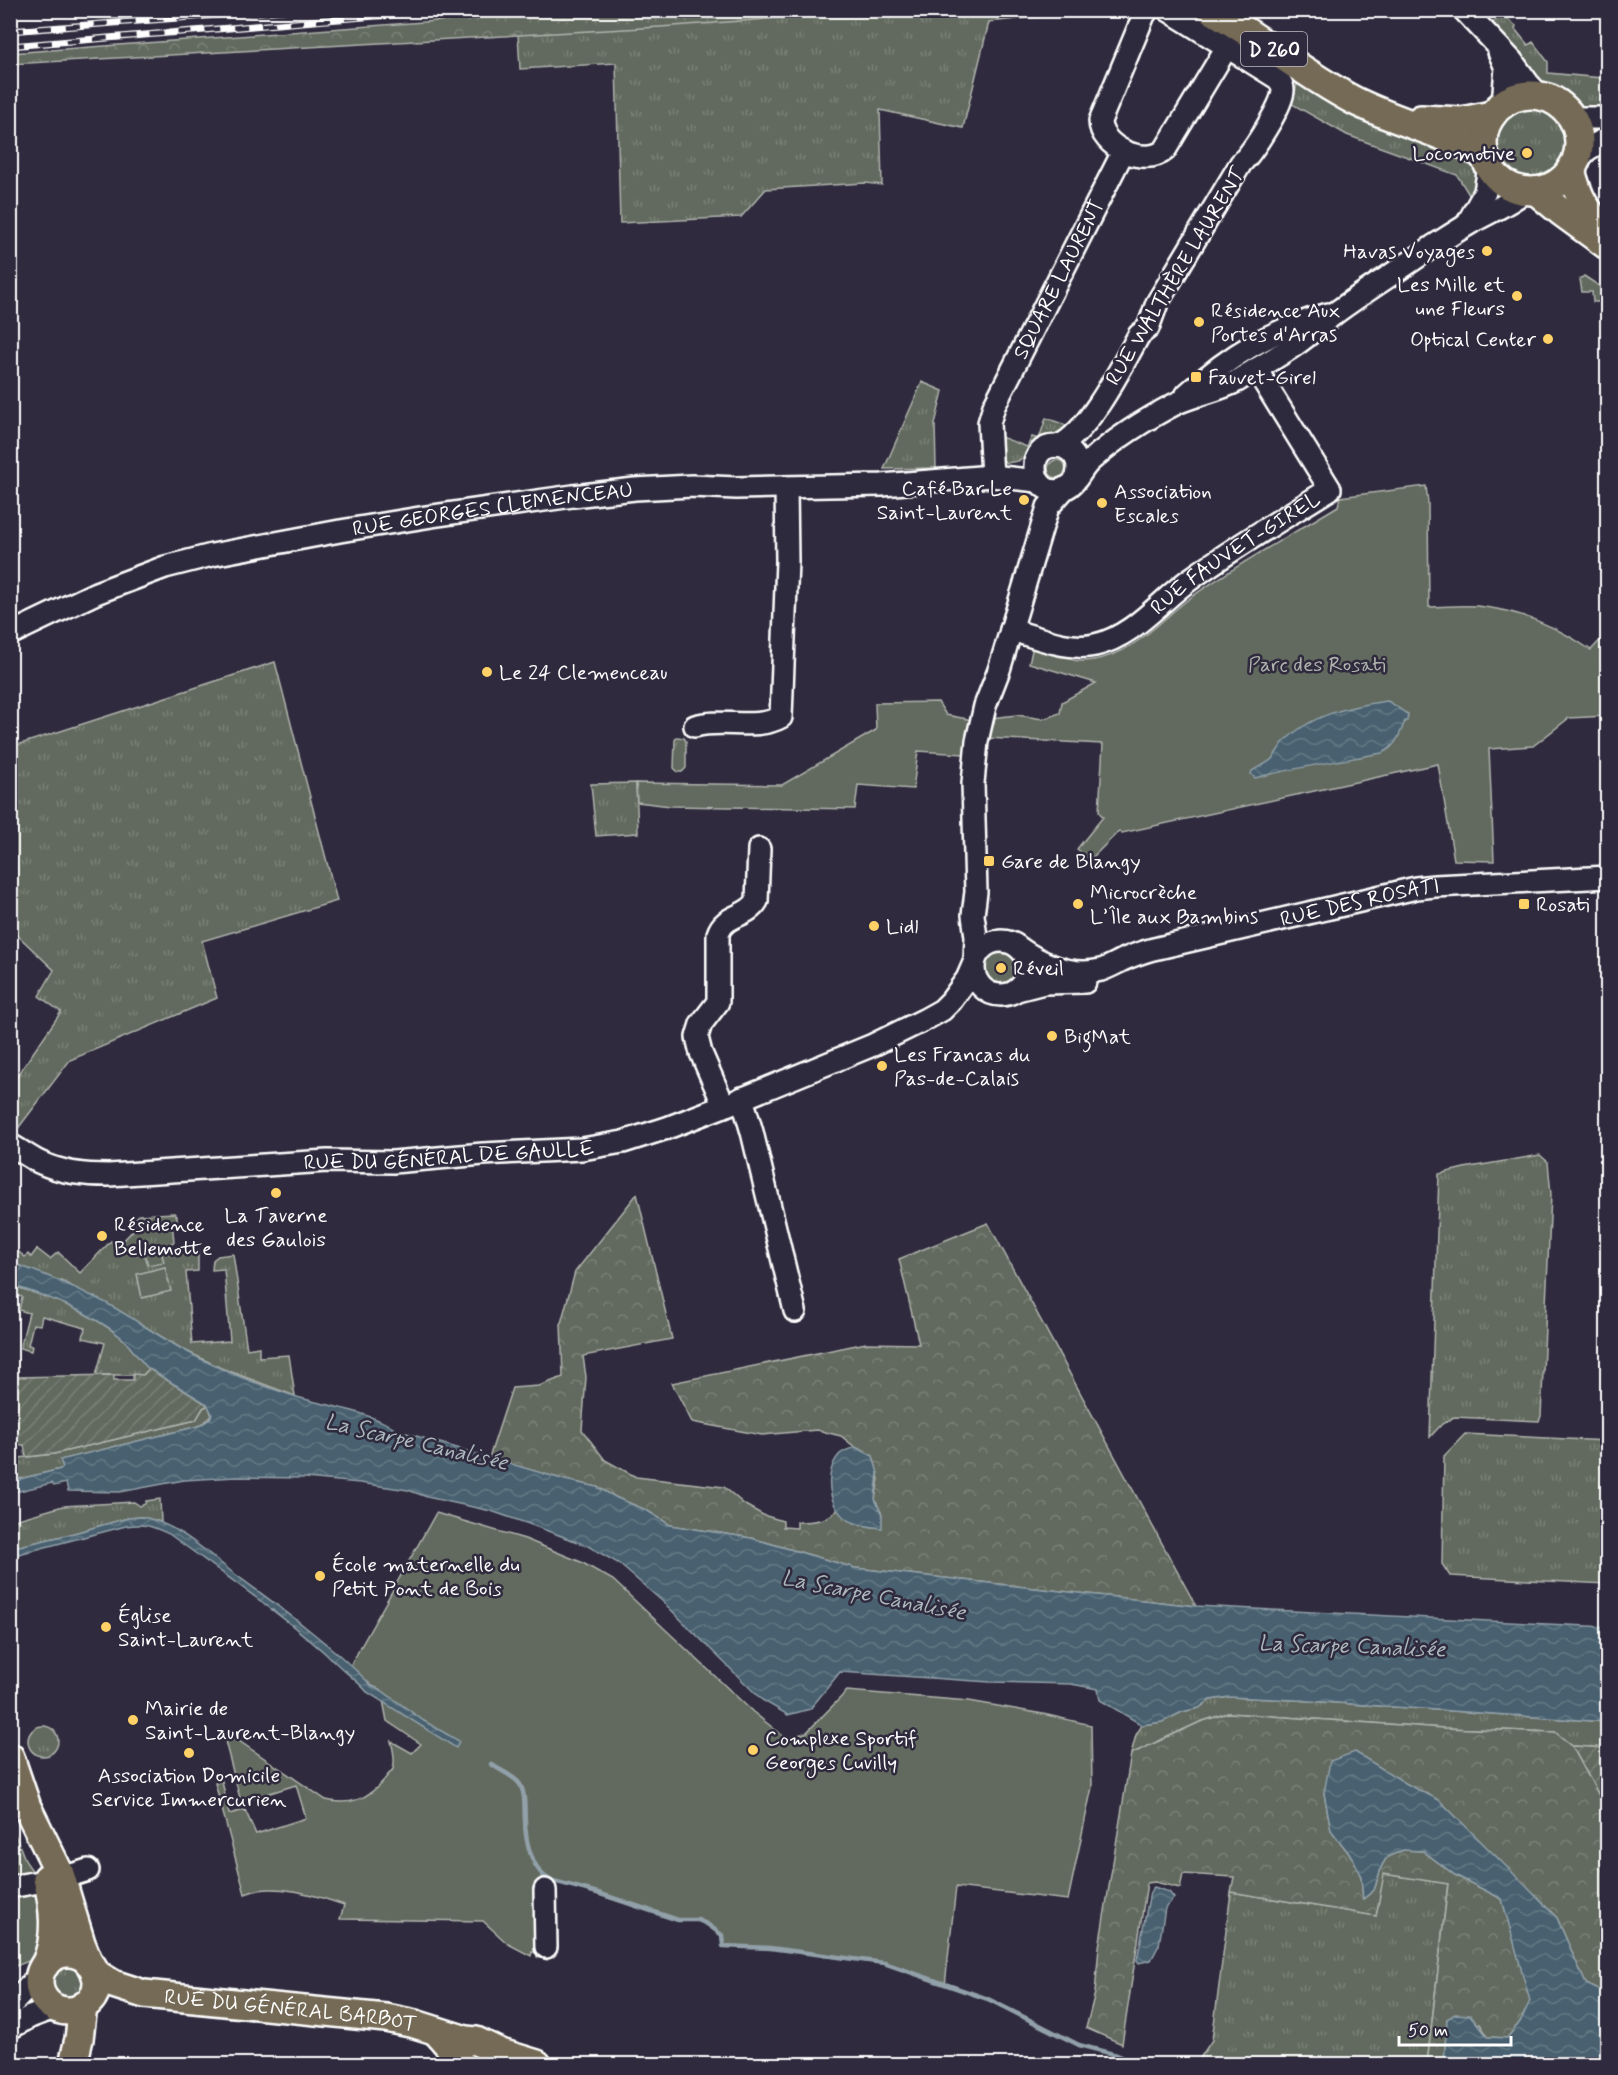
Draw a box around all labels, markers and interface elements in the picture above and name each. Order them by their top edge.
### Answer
road number: D 260 [1241,32,1307,66]
place label: Locomotive [1412,140,1515,168]
marker: Locomotive [1520,146,1534,160]
street label: RUE WALTHÈRE LAURENT [1099,162,1253,391]
street label: SQUARE LAURENT [1007,195,1112,364]
place label: Havas Voyages [1343,238,1475,267]
marker: Havas Voyages [1480,244,1494,258]
place label: Les Mille et une Fleurs [1397,271,1506,323]
marker: Les Mille et une Fleurs [1510,289,1524,303]
place label: Résidence Aux Portes d'Arras [1211,297,1340,349]
marker: Résidence Aux Portes d'Arras [1192,315,1206,329]
place label: Optical Center [1410,326,1536,354]
marker: Optical Center [1541,332,1555,346]
place label: Fauvet-Girel [1208,364,1316,392]
marker: Fauvet-Girel [1189,370,1203,384]
place label: Café Bar Le Saint-Laurent [877,475,1013,527]
street label: RUE GEORGES CLEMENCEAU [351,476,634,544]
place label: Association Escales [1114,478,1212,530]
street label: RUE FAUVET-GIREL [1145,485,1326,622]
marker: Café Bar Le Saint-Laurent [1017,493,1031,507]
marker: Association Escales [1095,496,1109,510]
park label: Parc des Rosati [1248,651,1386,679]
place label: Le 24 Clemenceau [499,659,668,687]
marker: Le 24 Clemenceau [480,665,494,679]
place label: Gare de Blangy [1001,848,1141,876]
marker: Gare de Blangy [982,854,996,868]
street label: RUE DES ROSATI [1277,873,1440,934]
place label: Microcrèche L’Île aux Bambins [1090,879,1258,931]
place label: Rosati [1536,891,1590,919]
marker: Microcrèche L’Île aux Bambins [1071,897,1085,911]
marker: Rosati [1517,897,1531,911]
place label: Lidl [886,913,918,941]
marker: Lidl [867,919,881,933]
place label: Réveil [1013,955,1064,983]
marker: Réveil [994,961,1008,975]
place label: BigMat [1064,1023,1131,1053]
marker: BigMat [1045,1029,1059,1043]
place label: Les Francas du Pas-de-Calais [894,1041,1031,1093]
marker: Les Francas du Pas-de-Calais [875,1059,889,1073]
street label: RUE DU GÉNÉRAL DE GAULLE [303,1134,597,1177]
marker: La Taverne des Gaulois [269,1186,283,1200]
place label: La Taverne des Gaulois [224,1202,328,1254]
place label: Résidence Bellemotte [114,1211,212,1263]
marker: Résidence Bellemotte [95,1229,109,1243]
water label: La Scarpe Canalisée [322,1408,512,1478]
place label: École maternelle du Petit Pont de Bois [332,1551,520,1603]
water label: La Scarpe Canalisée [779,1564,969,1628]
marker: École maternelle du Petit Pont de Bois [313,1569,327,1583]
place label: Église Saint-Laurent [118,1602,254,1654]
marker: Église Saint-Laurent [99,1620,113,1634]
water label: La Scarpe Canalisée [1258,1630,1447,1664]
place label: Mairie de Saint-Laurent-Blangy [145,1695,355,1747]
marker: Mairie de Saint-Laurent-Blangy [126,1713,140,1727]
place label: Complexe Sportif Georges Cuvilly [765,1725,917,1778]
marker: Complexe Sportif Georges Cuvilly [746,1743,760,1757]
marker: Association Domicile Service Immercurien [182,1746,196,1760]
place label: Association Domicile Service Immercurien [92,1762,287,1814]
street label: RUE DU GÉNÉRAL BARBOT [163,1983,419,2039]
scale bar [1399,2009,1512,2047]
text: 50 m [1408,2019,1448,2043]

